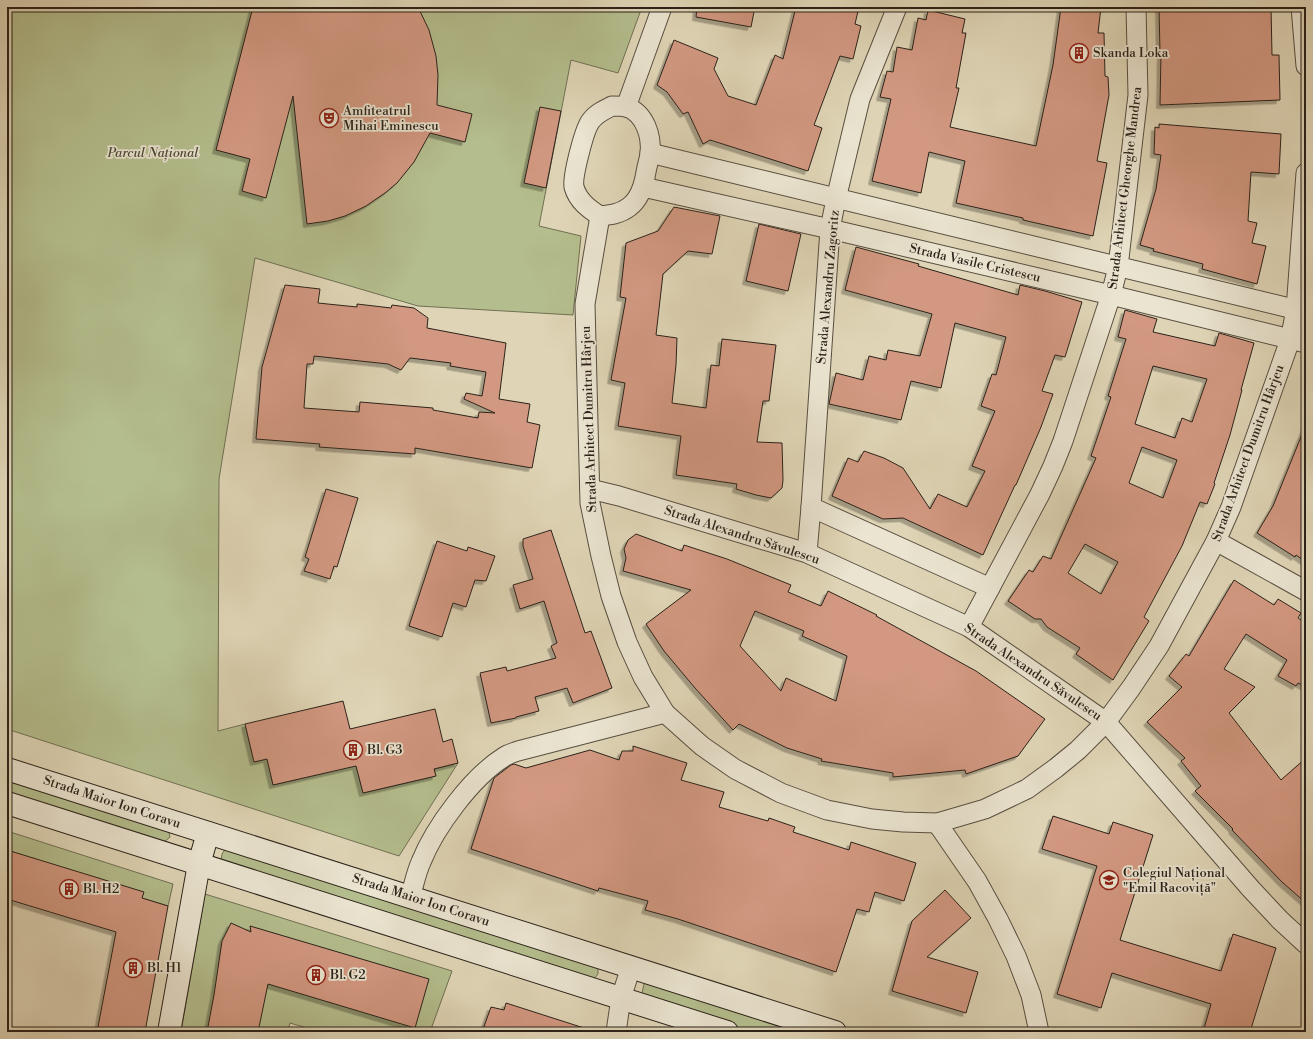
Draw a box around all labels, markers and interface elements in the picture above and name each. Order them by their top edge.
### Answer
building icon: Skanda Loka [1068,42,1090,64]
place label: Skanda Loka [1093,45,1169,61]
street label: Strada Arhitect Gheorghe Mandrea [1105,85,1145,290]
place label: Amfiteatrul Mihai Eminescu [342,103,439,134]
theatre icon: Amfiteatrul Mihai Eminescu [318,107,340,129]
park label: Parcul Național [107,145,199,161]
street label: Strada Alexandru Zagoritz [813,209,843,365]
street label: Strada Vasile Cristescu [908,240,1043,286]
street label: Strada Arhitect Dumitru Hârjeu [578,325,600,513]
street label: Strada Arhitect Dumitru Hârjeu [1209,362,1288,544]
street label: Strada Alexandru Săvulescu [662,502,822,568]
street label: Strada Alexandru Săvulescu [961,620,1105,724]
building icon: Bl. G3 [342,739,364,761]
place label: Bl. G3 [366,742,402,758]
street label: Strada Maior Ion Coravu [41,772,183,832]
place label: Colegiul Național "Emil Racoviță" [1123,865,1225,896]
school or university icon: Colegiul Național "Emil Racoviță" [1098,869,1120,891]
street label: Strada Maior Ion Coravu [350,870,492,930]
building icon: Bl. H2 [58,878,80,900]
place label: Bl. H2 [82,881,119,897]
building icon: Bl. H1 [122,957,144,979]
place label: Bl. H1 [146,960,182,976]
building icon: Bl. G2 [305,964,327,986]
place label: Bl. G2 [329,967,366,983]

